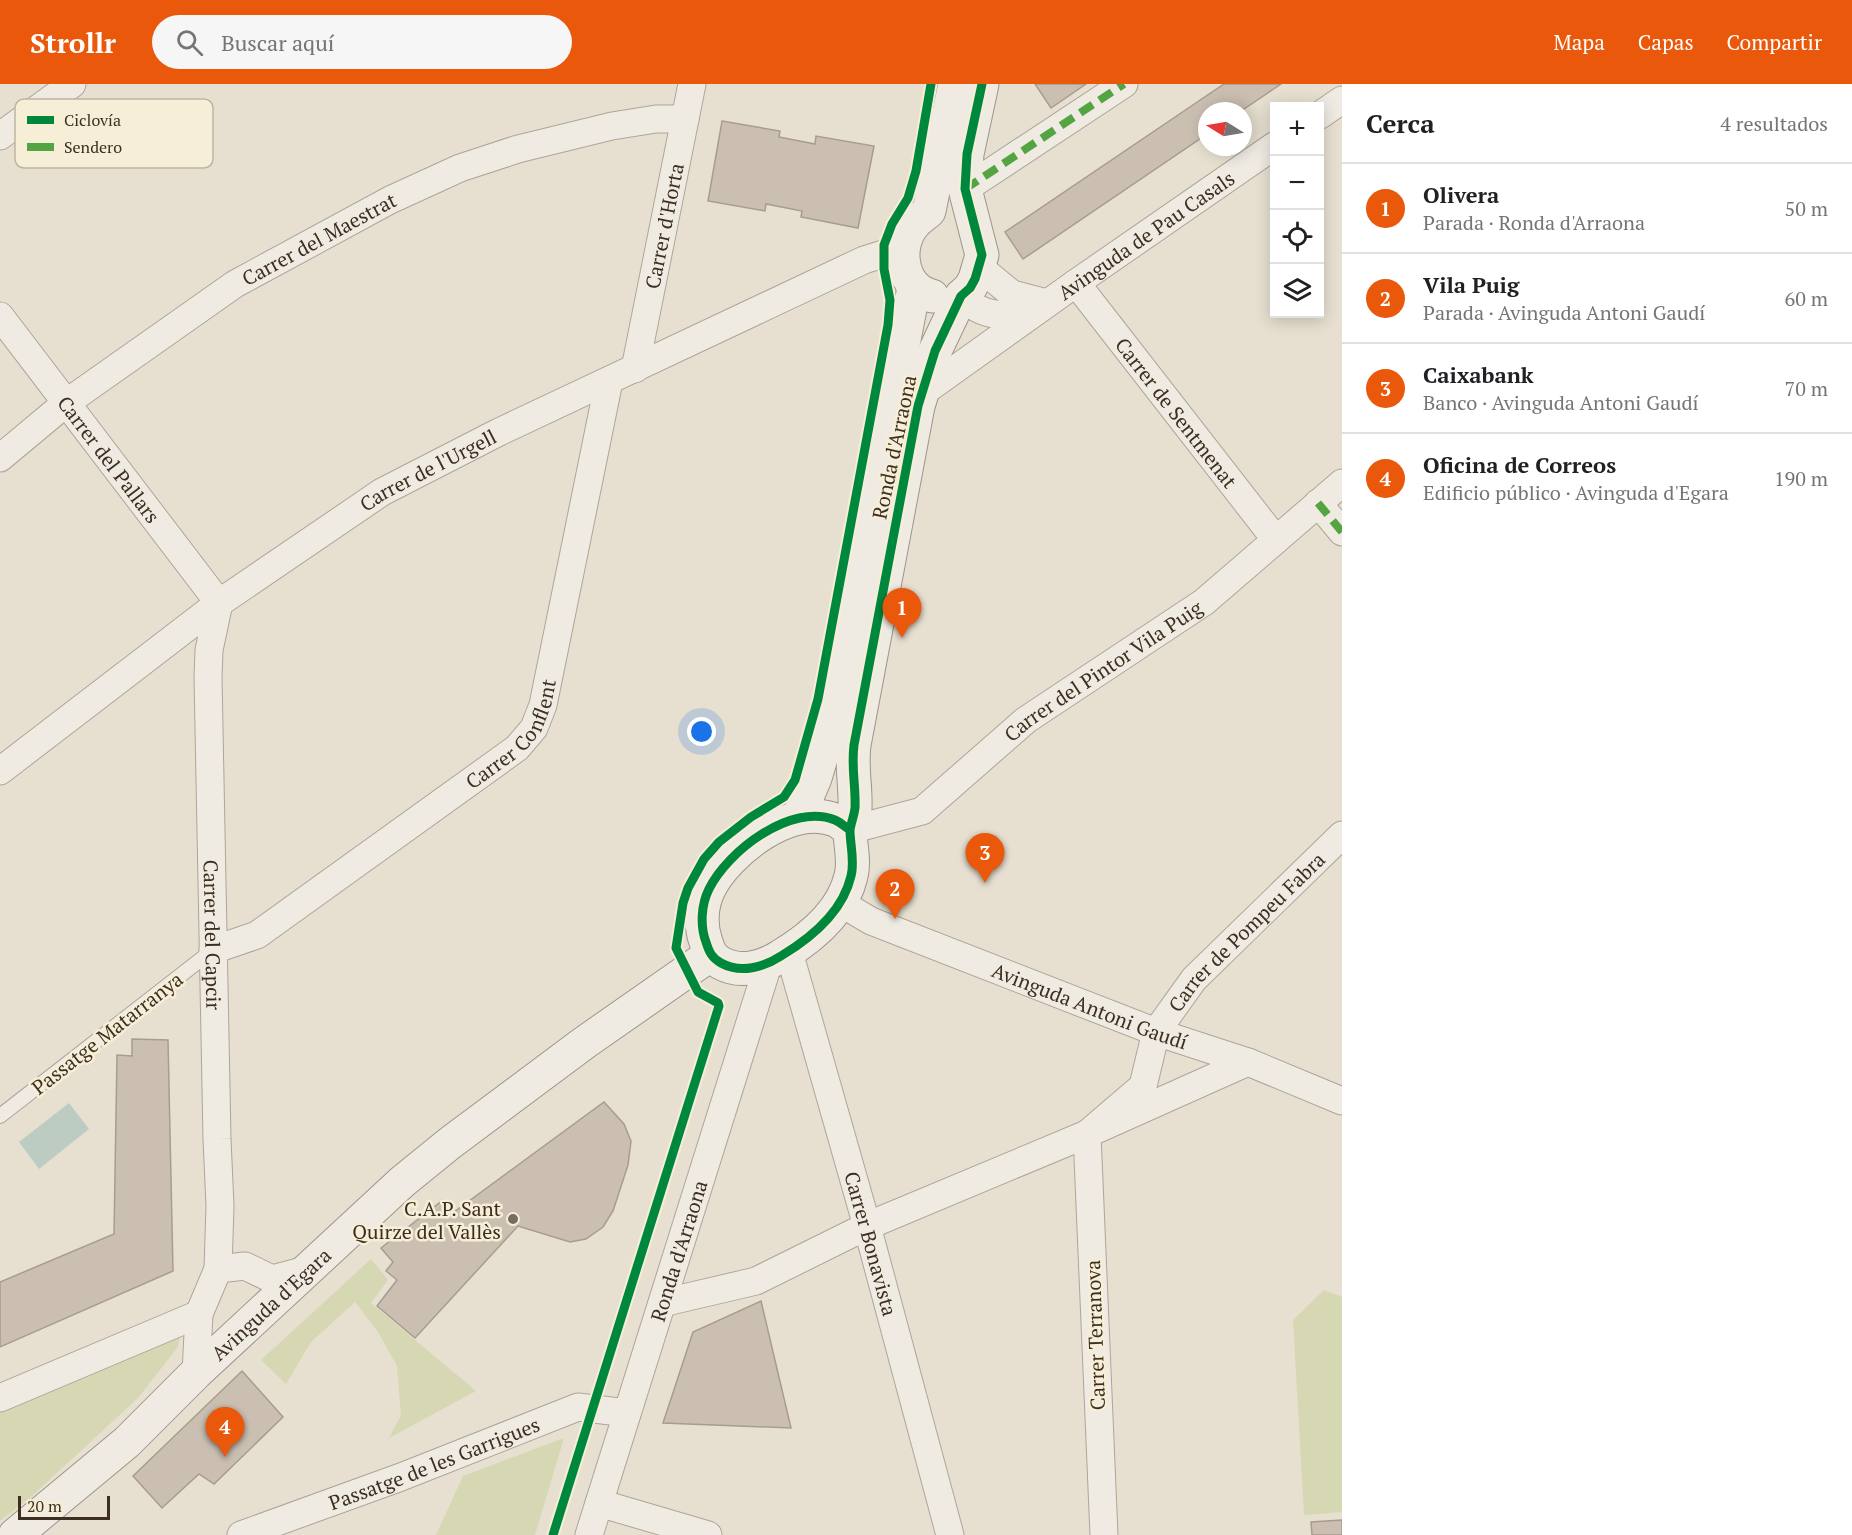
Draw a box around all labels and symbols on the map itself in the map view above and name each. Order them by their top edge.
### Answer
legend [15,99,213,168]
north arrow [1198,102,1252,156]
text: Ciclovía [64,109,121,131]
text: Sendero [64,136,122,158]
street label: Carrer d'Horta [638,161,689,291]
street label: Avinguda de Pau Casals [1052,164,1239,306]
street label: Carrer del Maestrat [237,185,401,291]
street label: Carrer de Sentmenat [1110,332,1244,494]
street label: Ronda d'Arraona [866,373,922,521]
street label: Carrer del Pallars [52,390,167,528]
street label: Carrer de l'Urgell [354,422,501,517]
pin: 1 [882,588,922,638]
street label: Carrer del Pintor Vila Puig [998,593,1208,747]
street label: Carrer Conflent [460,676,562,794]
your location [687,717,716,746]
pin: 3 [966,834,1004,883]
street label: Carrer de Pompeu Fabra [1161,846,1330,1017]
street label: Carrer del Capcir [198,859,228,1011]
pin: 2 [876,870,914,919]
street label: Avinguda Antoni Gaudí [988,956,1191,1055]
street label: Passatge Matarranya [26,965,188,1101]
street label: Carrer Bonavista [839,1168,904,1319]
street label: Ronda d'Arraona [643,1177,713,1325]
place label: C.A.P. Sant Quirze del Vallès [352,1195,502,1245]
marker: C.A.P. Sant Quirze del Vallès [506,1212,520,1226]
street label: Avinguda d'Egara [205,1241,336,1366]
street label: Carrer Terranova [1079,1259,1111,1411]
pin: 4 [206,1408,244,1457]
street label: Passatge de les Garrigues [325,1410,543,1516]
scale bar [18,1493,110,1520]

